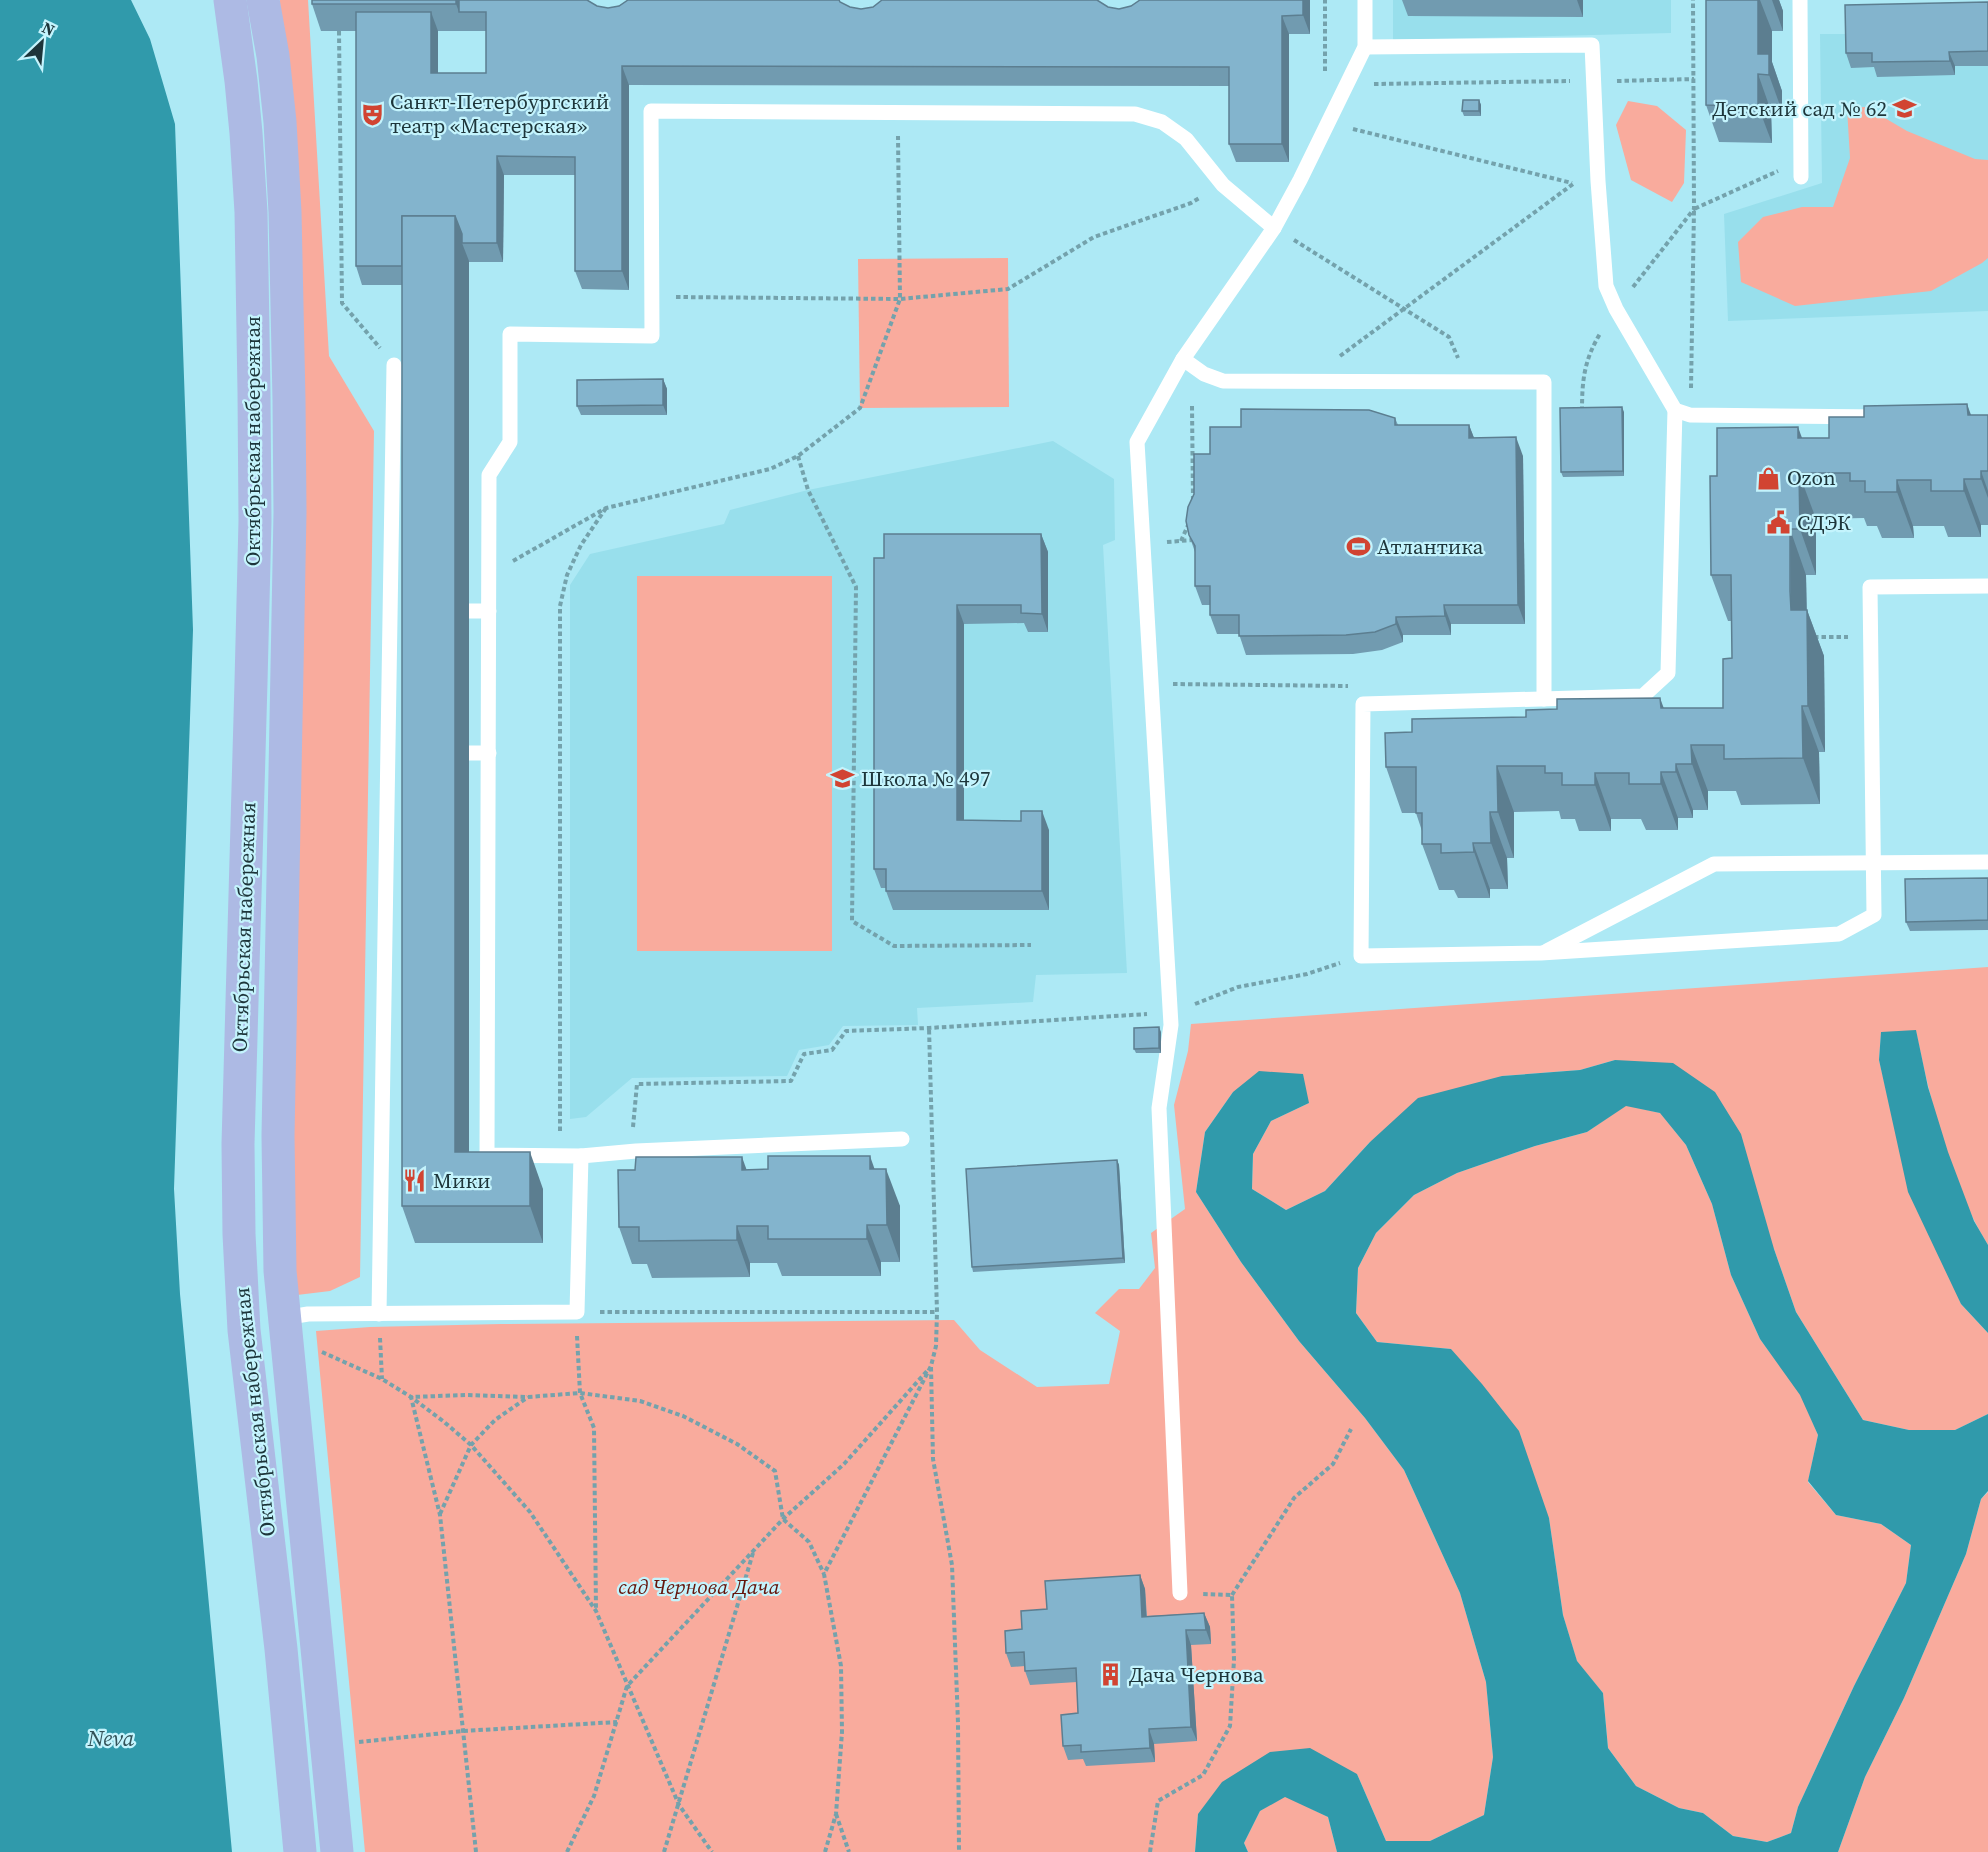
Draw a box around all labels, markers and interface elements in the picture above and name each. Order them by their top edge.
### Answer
north arrow [12,12,72,72]
text: N [39,16,59,41]
place label: Санкт-Петербургский театр «Мастерская» [390,87,609,140]
place label: Детский сад № 62 [1712,94,1887,123]
school or university icon: Детский сад № 62 [1892,96,1918,122]
theatre icon: Санкт-Петербургский театр «Мастерская» [359,101,385,127]
street label: Октябрьская набережная [238,316,267,566]
place label: Ozon [1787,463,1836,492]
shop icon: Ozon [1756,465,1782,491]
place label: СДЭК [1797,508,1851,537]
public building icon: СДЭК [1766,510,1792,536]
place label: Атлантика [1377,532,1484,561]
sports icon: Атлантика [1346,534,1372,560]
place label: Школа № 497 [861,764,991,793]
school or university icon: Школа № 497 [830,766,856,792]
street label: Октябрьская набережная [225,801,262,1053]
place label: Мики [433,1166,491,1195]
restaurant icon: Мики [402,1168,428,1194]
street label: Октябрьская набережная [227,1286,282,1538]
park label: сад Чернова Дача [618,1572,780,1601]
place label: Дача Чернова [1129,1660,1264,1689]
building icon: Дача Чернова [1098,1662,1124,1688]
water label: Neva [87,1723,135,1753]

